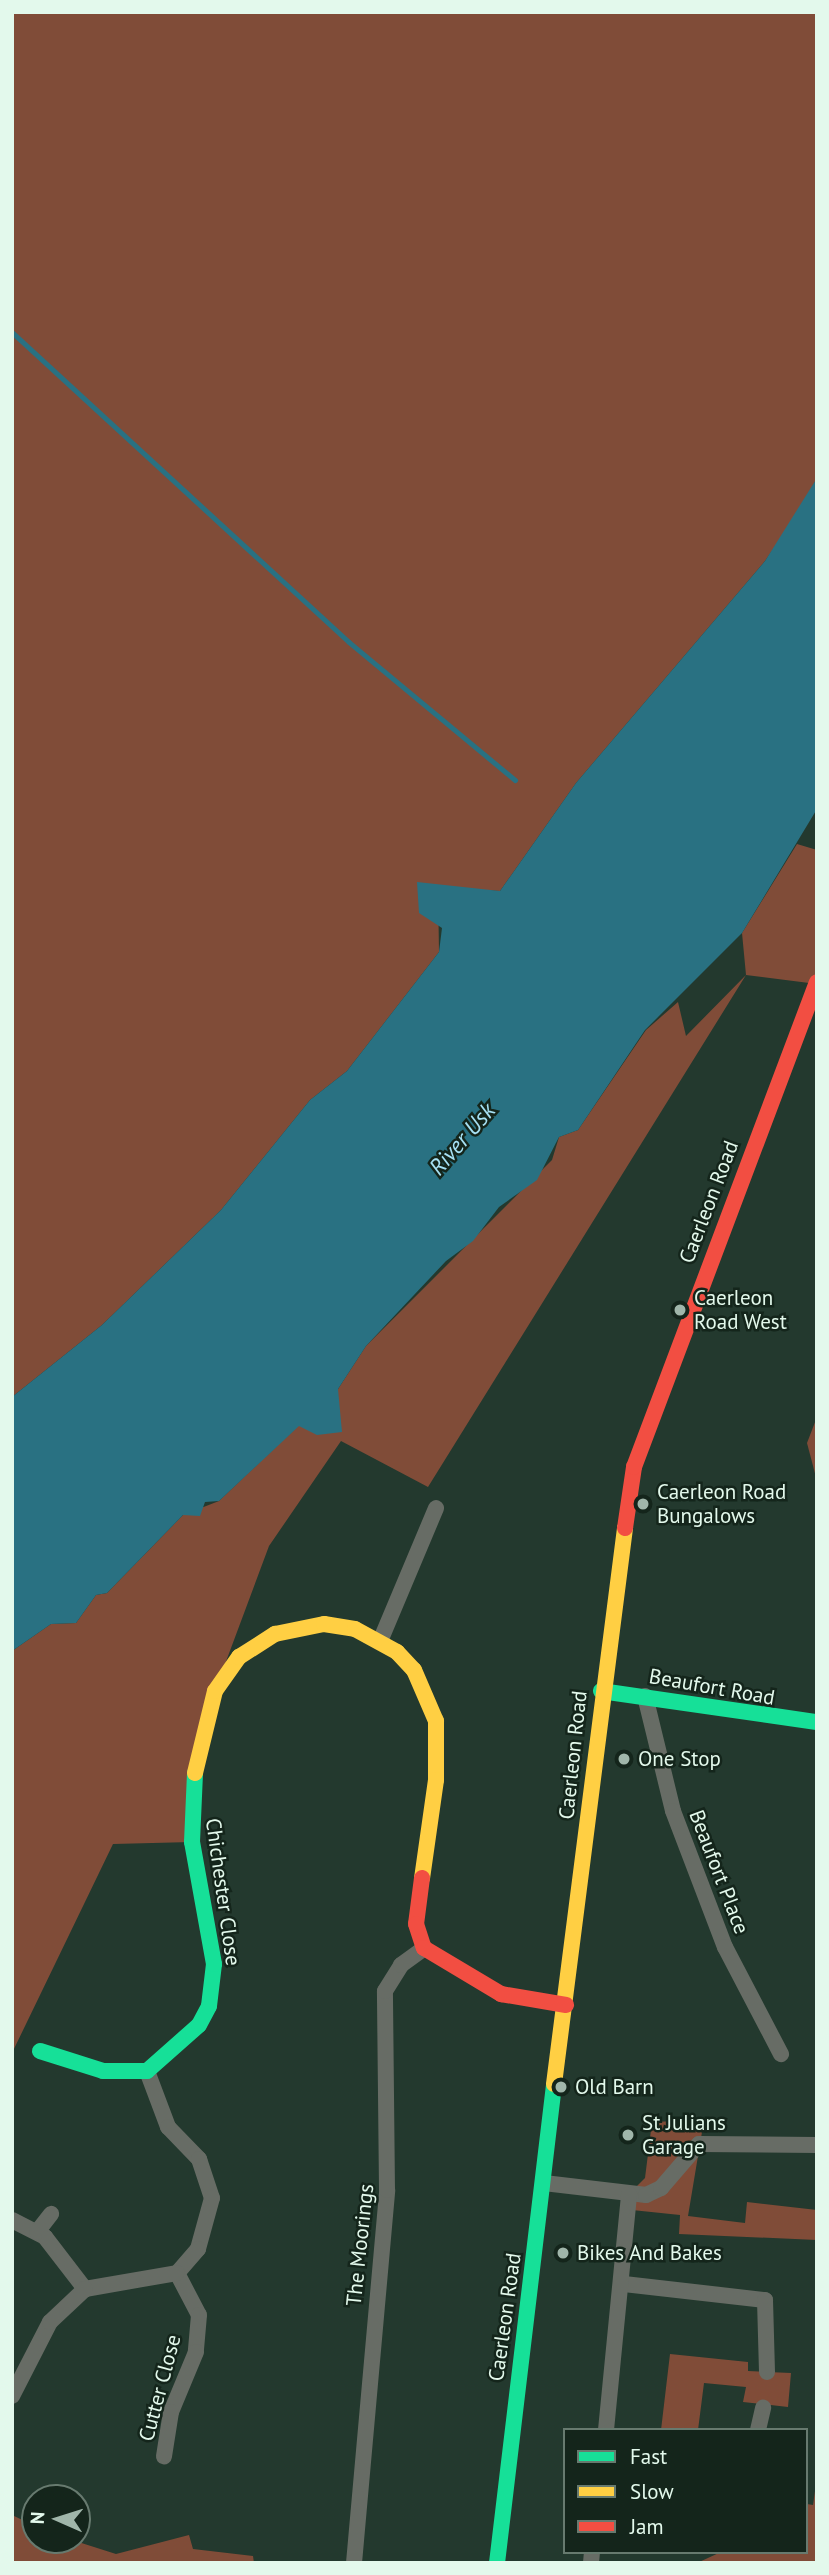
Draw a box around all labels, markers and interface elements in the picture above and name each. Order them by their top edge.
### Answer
water label: River Usk [423,1097,501,1181]
street label: Caerleon Road [674,1137,744,1267]
place label: Caerleon Road West [694,1285,787,1335]
marker: Caerleon Road West [672,1302,688,1318]
place label: Caerleon Road Bungalows [657,1479,786,1529]
marker: Caerleon Road Bungalows [635,1496,651,1512]
street label: Beaufort Road [647,1664,777,1710]
street label: Caerleon Road [554,1689,592,1821]
place label: One Stop [638,1746,721,1772]
marker: One Stop [616,1751,632,1767]
street label: Beaufort Place [684,1806,754,1938]
street label: Chichester Close [200,1817,246,1967]
place label: Old Barn [575,2074,654,2100]
marker: Old Barn [553,2079,569,2095]
place label: St Julians Garage [642,2110,726,2160]
marker: St Julians Garage [620,2127,636,2143]
street label: The Moorings [341,2183,379,2307]
place label: Bikes And Bakes [577,2240,722,2266]
marker: Bikes And Bakes [555,2245,571,2261]
street label: Caerleon Road [484,2251,526,2383]
street label: Cutter Close [134,2332,186,2444]
legend [563,2428,808,2554]
text: Fast [630,2443,667,2470]
text: Slow [630,2478,674,2505]
north arrow [21,2484,91,2554]
text: N [25,2511,49,2525]
text: Jam [630,2513,664,2540]

